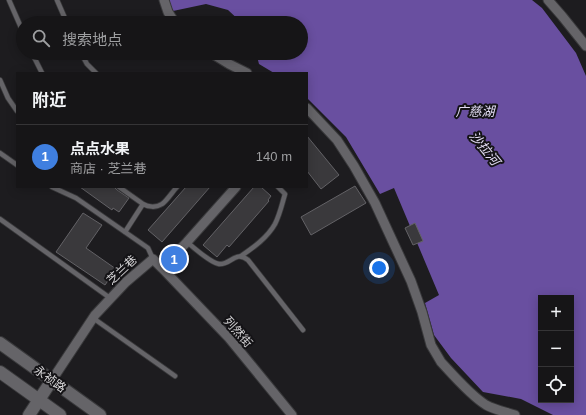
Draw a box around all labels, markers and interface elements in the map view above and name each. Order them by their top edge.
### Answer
search box [16,16,308,60]
icon: search [30,27,52,49]
text: 搜索地点 [62,31,122,48]
text: 附近 [32,91,66,110]
water label: 广慈湖 [455,104,496,119]
water label: 沙拉河 [467,128,505,171]
text: 点点水果 [70,140,130,157]
text: 1 [41,149,49,164]
text: 140 m [256,149,292,164]
text: 商店 · 芝兰巷 [70,161,147,176]
pin: 1 [161,244,187,274]
street label: 芝兰巷 [104,253,140,287]
your location [369,258,389,278]
map controls [538,295,574,403]
button: + [538,295,574,331]
street label: 列然街 [221,314,255,350]
button: − [538,331,574,367]
street label: 永祯路 [31,363,69,395]
button: locate [538,367,574,403]

